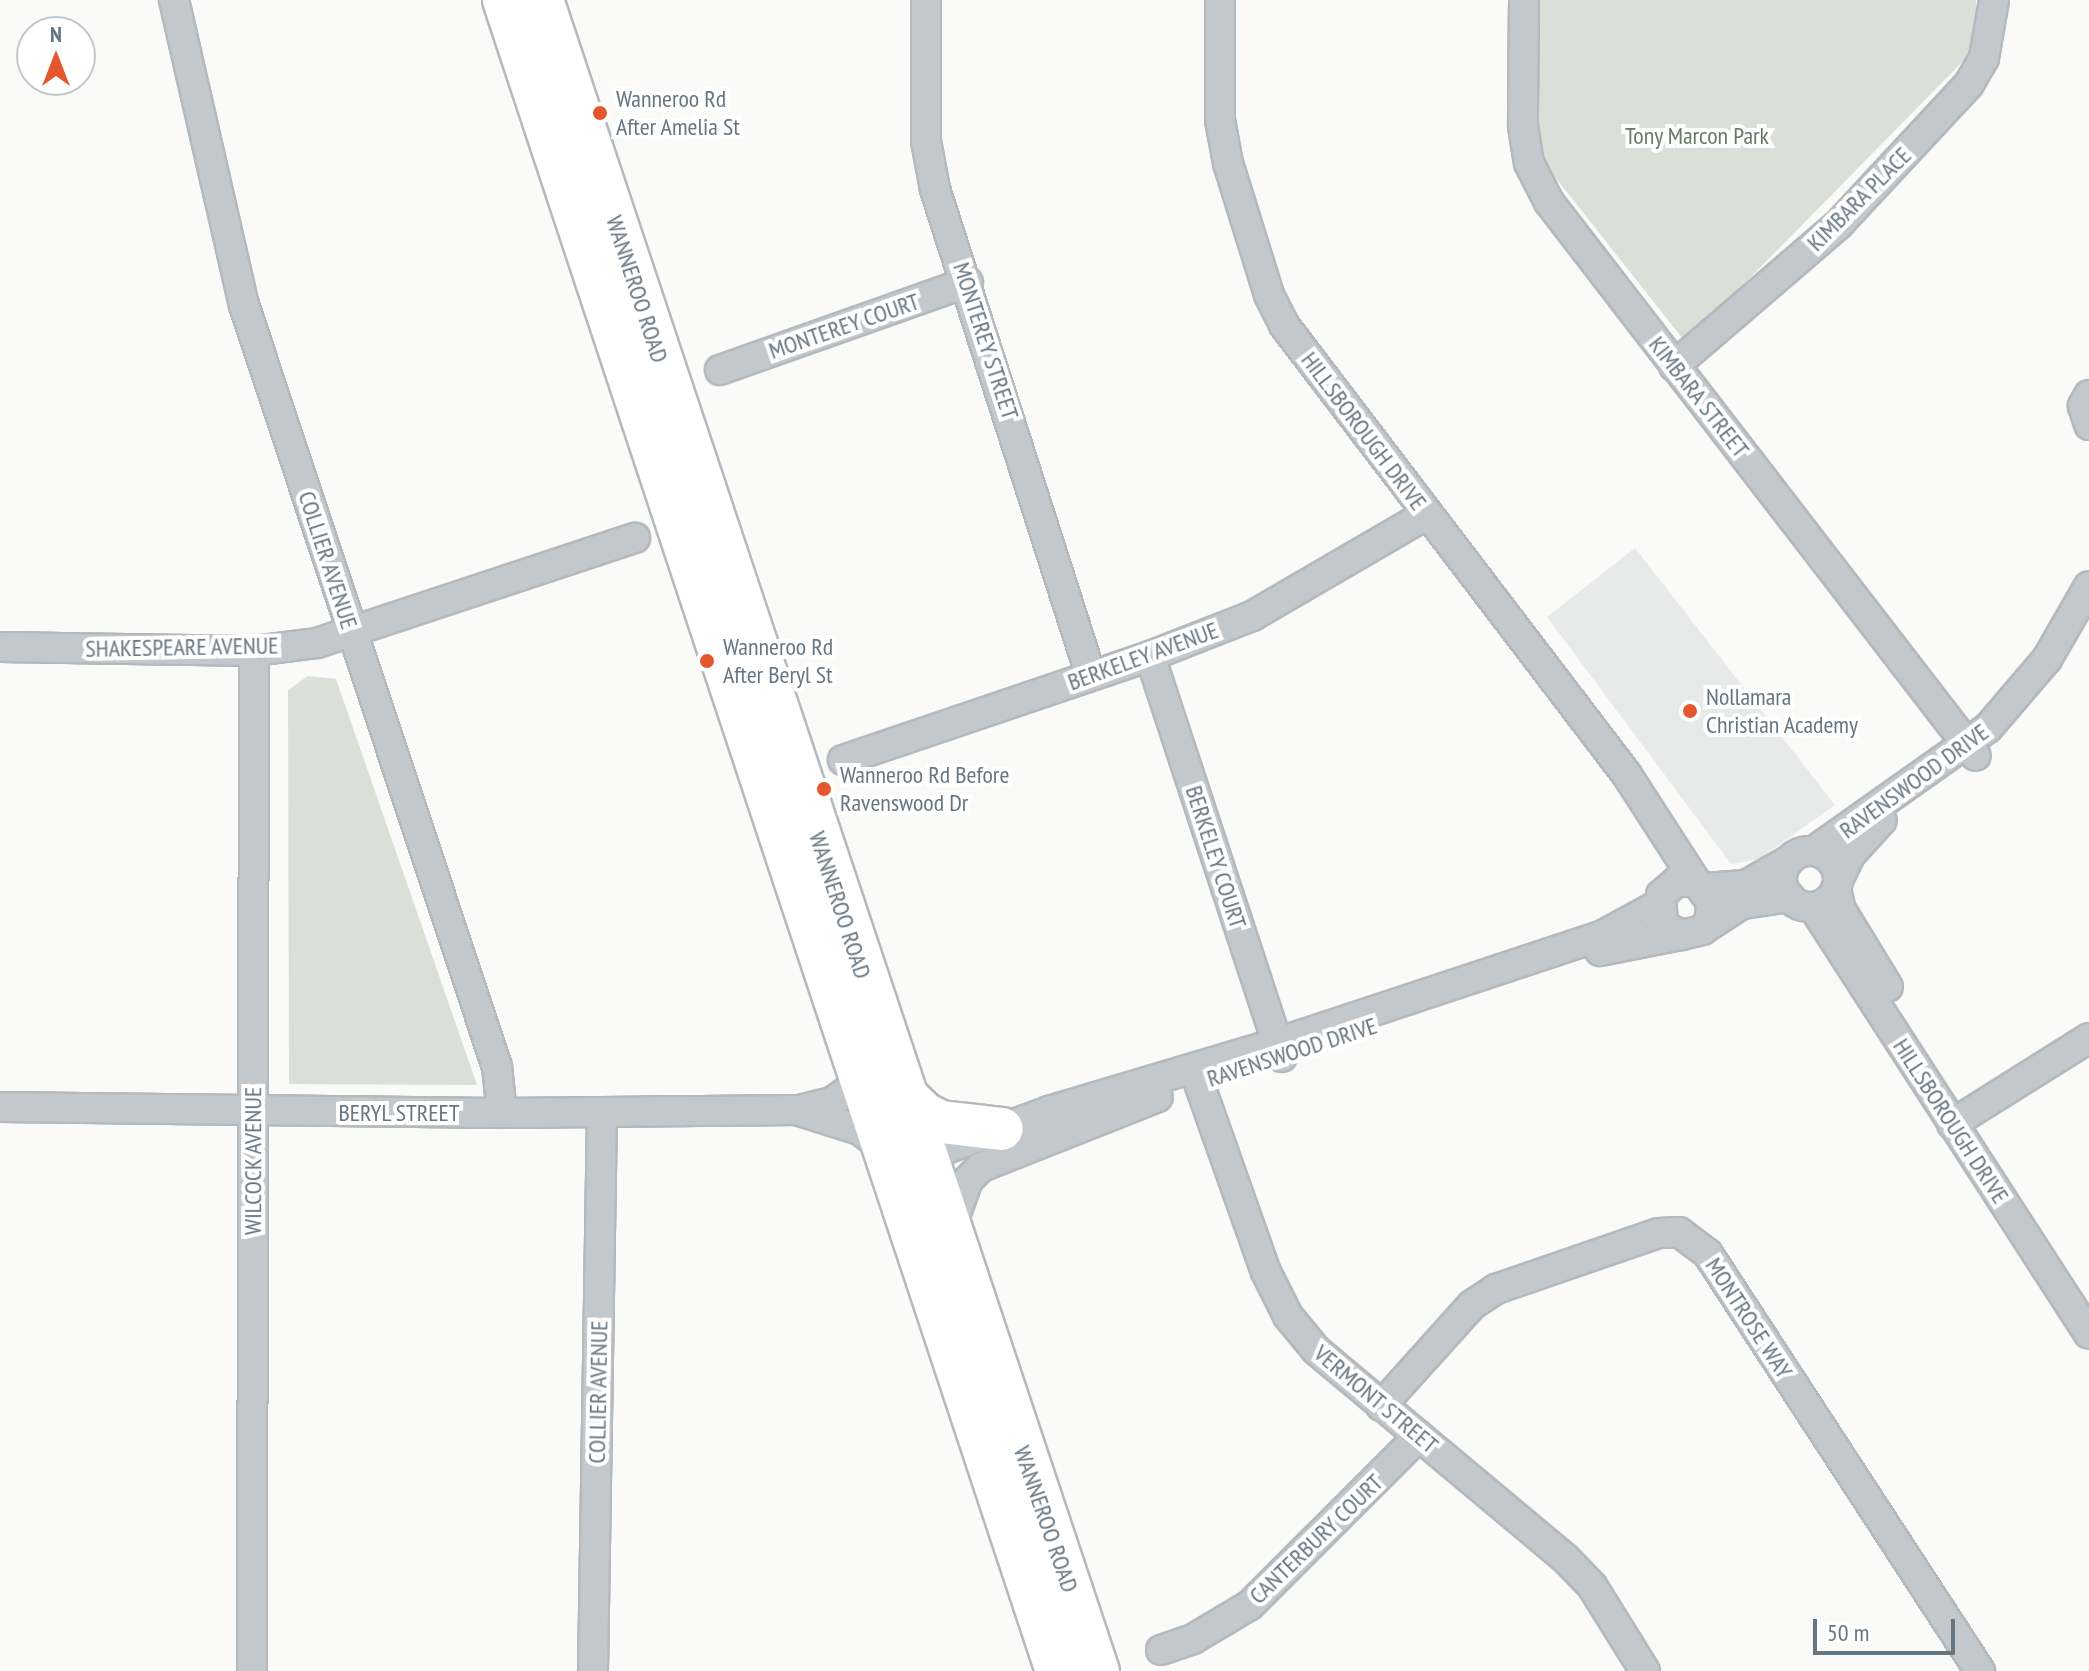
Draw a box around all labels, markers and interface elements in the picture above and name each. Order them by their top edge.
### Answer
north arrow [16,16,96,96]
text: N [50,20,62,48]
place label: Wanneroo Rd After Amelia St [616,85,740,141]
marker: Wanneroo Rd After Amelia St [591,104,609,122]
park label: Tony Marcon Park [1625,122,1769,150]
street label: KIMBARA PLACE [1801,141,1917,257]
street label: WANNEROO ROAD [600,212,674,366]
street label: MONTEREY STREET [947,259,1025,423]
street label: MONTEREY COURT [765,287,923,365]
street label: KIMBARA STREET [1643,330,1755,464]
street label: HILLSBOROUGH DRIVE [1295,346,1433,516]
street label: COLLIER AVENUE [292,487,364,633]
street label: BERKELEY AVENUE [1063,615,1223,697]
street label: SHAKESPEARE AVENUE [85,631,279,663]
place label: Wanneroo Rd After Beryl St [723,633,833,689]
marker: Wanneroo Rd After Beryl St [698,652,716,670]
place label: Nollamara Christian Academy [1706,683,1859,739]
marker: Nollamara Christian Academy [1681,702,1699,720]
street label: RAVENSWOOD DRIVE [1834,717,1994,845]
place label: Wanneroo Rd Before Ravenswood Dr [840,761,1009,817]
marker: Wanneroo Rd Before Ravenswood Dr [815,780,833,798]
street label: BERKELEY COURT [1179,782,1253,932]
street label: WANNEROO ROAD [803,828,877,982]
street label: RAVENSWOOD DRIVE [1203,1011,1381,1093]
street label: HILLSBOROUGH DRIVE [1887,1033,2015,1209]
street label: WILCOCK AVENUE [239,1086,267,1236]
street label: BERYL STREET [338,1099,460,1127]
street label: MONTROSE WAY [1699,1252,1799,1384]
street label: COLLIER AVENUE [582,1320,614,1464]
street label: VERMONT STREET [1308,1338,1444,1460]
street label: WANNEROO ROAD [1008,1442,1084,1596]
street label: CANTERBURY COURT [1243,1468,1389,1610]
scale bar [1817,1603,1959,1653]
text: 50 m [1827,1617,1869,1648]

